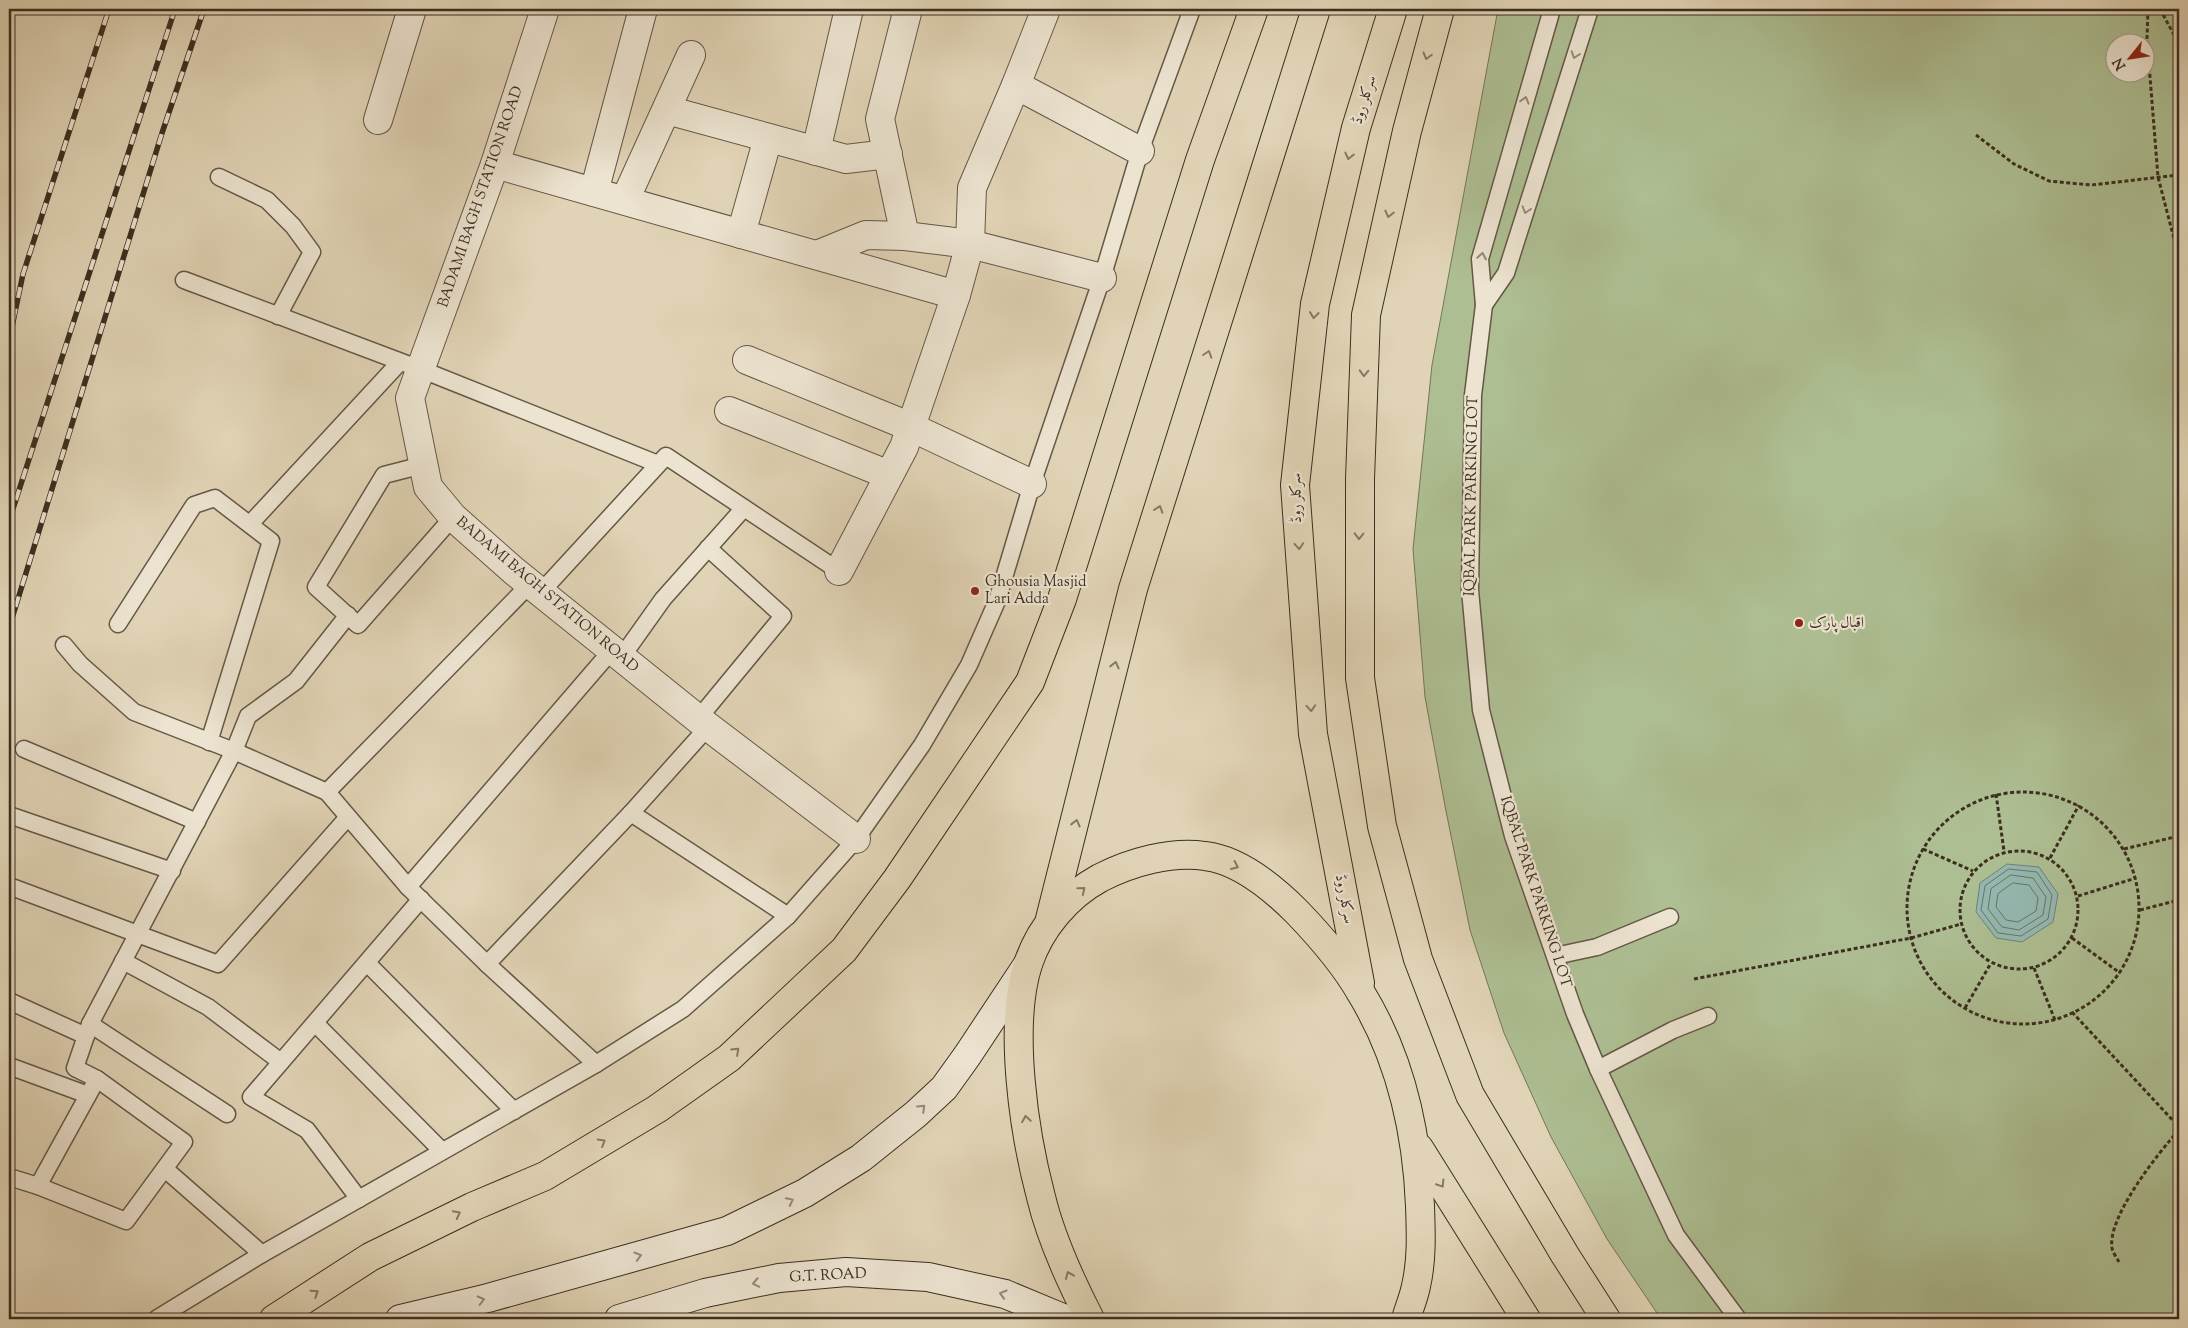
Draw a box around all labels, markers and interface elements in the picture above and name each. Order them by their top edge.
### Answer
north arrow [2106,32,2156,82]
one-way arrow [1423,51,1433,59]
one-way arrow [1571,51,1581,59]
text: N [2109,54,2132,73]
street label: سرکلر روڈ [1348,73,1382,127]
street label: BADAMI BAGH STATION ROAD [433,83,529,311]
one-way arrow [1520,96,1530,105]
one-way arrow [1344,152,1355,161]
one-way arrow [1522,205,1532,214]
one-way arrow [1384,209,1394,218]
one-way arrow [1476,252,1487,260]
one-way arrow [1309,311,1320,319]
one-way arrow [1202,350,1212,359]
one-way arrow [1358,370,1369,378]
street label: IQBAL PARK PARKING LOT [1460,395,1484,597]
street label: سرکلر روڈ [1286,473,1308,523]
one-way arrow [1153,505,1163,514]
street label: BADAMI BAGH STATION ROAD [451,512,643,678]
one-way arrow [1354,532,1364,540]
one-way arrow [1294,542,1305,550]
place label: Ghousia Masjid Lari Adda [985,572,1087,610]
marker: Ghousia Masjid Lari Adda [969,585,981,597]
place label: اقبال پارک [1809,613,1864,634]
marker: اقبال پارک [1793,617,1805,629]
one-way arrow [1109,661,1120,670]
one-way arrow [1305,704,1316,712]
street label: IQBAL PARK PARKING LOT [1494,793,1576,991]
one-way arrow [1070,819,1081,827]
one-way arrow [1230,860,1239,871]
street label: سرکلر روڈ [1329,872,1359,926]
one-way arrow [1077,886,1086,895]
one-way arrow [730,1048,739,1057]
one-way arrow [917,1105,926,1114]
one-way arrow [1022,1115,1032,1123]
one-way arrow [596,1138,605,1148]
one-way arrow [1435,1178,1445,1187]
one-way arrow [785,1197,794,1207]
one-way arrow [451,1210,460,1220]
one-way arrow [633,1251,642,1262]
street label: G.T. ROAD [789,1263,867,1289]
one-way arrow [1065,1271,1075,1280]
one-way arrow [752,1277,761,1288]
one-way arrow [309,1290,318,1299]
one-way arrow [1000,1290,1008,1300]
one-way arrow [476,1295,484,1305]

